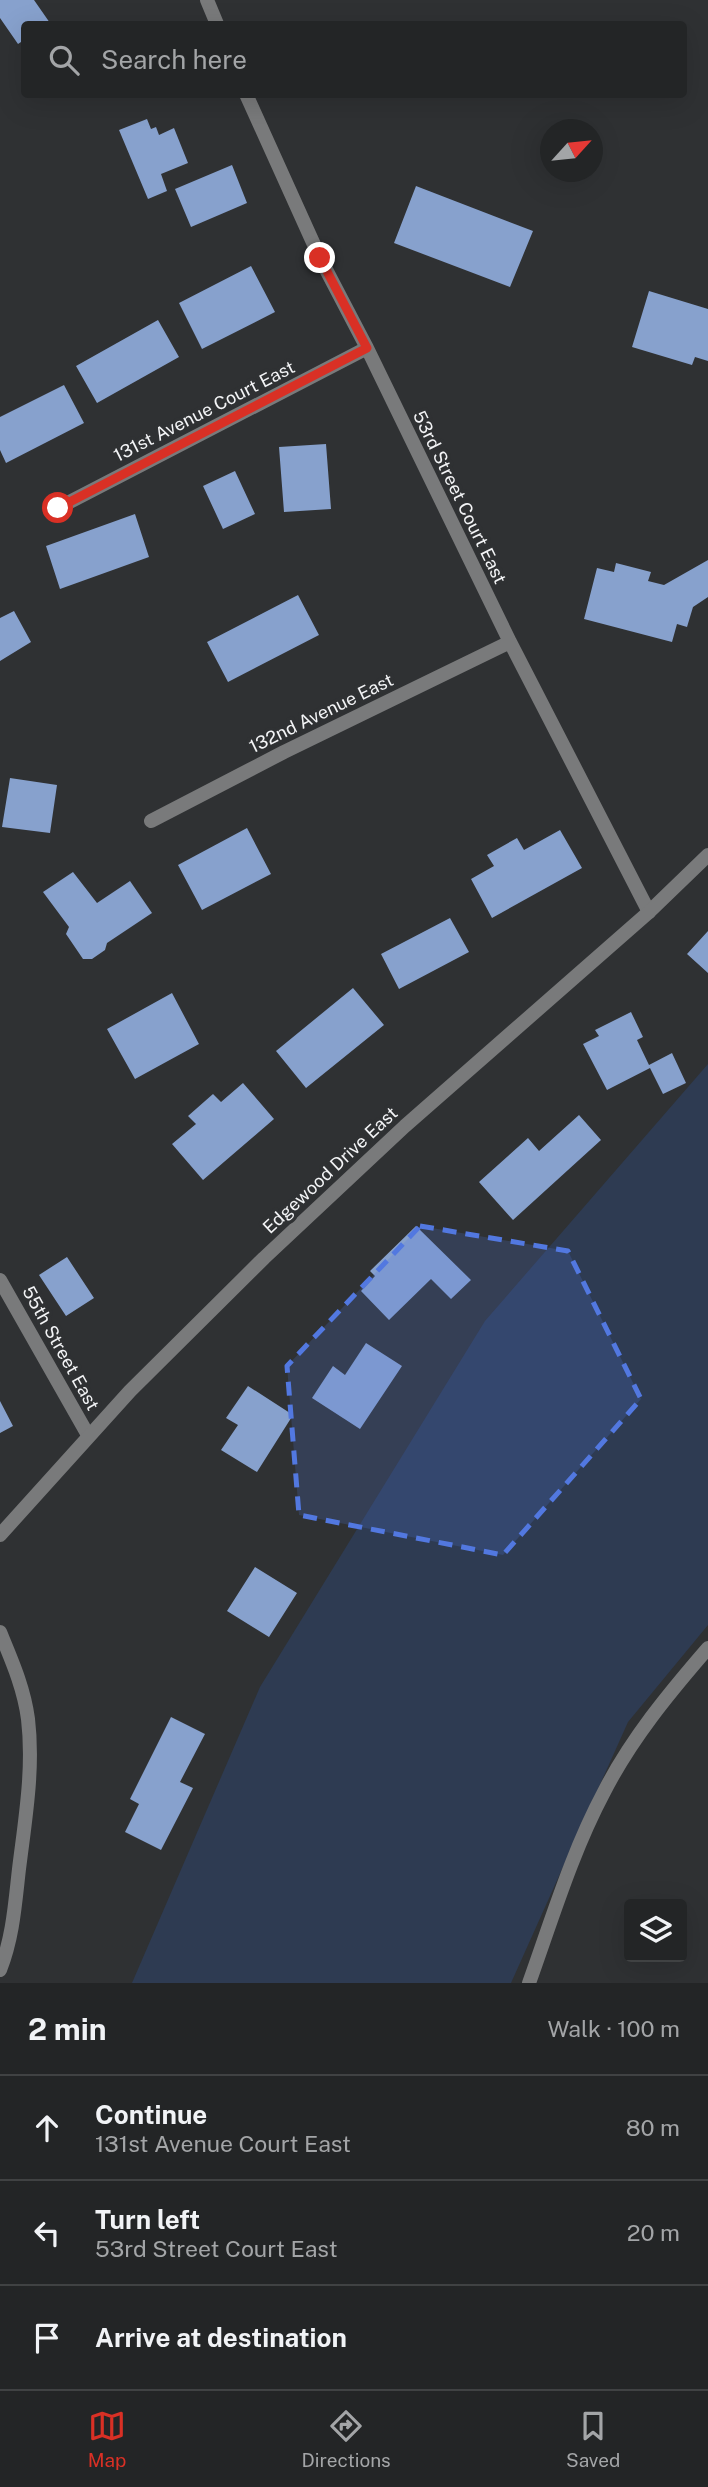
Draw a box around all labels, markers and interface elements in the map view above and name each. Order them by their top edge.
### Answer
search box [21,21,687,98]
icon: search [45,41,83,79]
text: Search here [101,44,247,75]
north arrow [540,119,603,182]
route end [304,242,335,273]
street label: 131st Avenue Court East [110,356,298,466]
street label: 53rd Street Court East [409,407,511,587]
route start [42,492,73,523]
street label: 132nd Avenue East [245,669,397,757]
street label: Edgewood Drive East [258,1102,402,1238]
street label: 55th Street East [18,1282,104,1414]
map controls [624,1899,687,1962]
button: layers [624,1899,687,1962]
text: 2 min [28,2011,107,2047]
text: Walk · 100 m [547,2015,680,2042]
text: Continue [95,2099,207,2130]
icon: ahead [28,2109,66,2147]
text: 80 m [626,2114,680,2141]
text: 131st Avenue Court East [95,2130,351,2157]
text: Turn left [95,2204,200,2235]
icon: left [28,2214,66,2252]
text: 20 m [627,2219,680,2246]
text: 53rd Street Court East [95,2235,338,2262]
icon: arrive [28,2319,66,2357]
text: Arrive at destination [95,2322,347,2353]
tab: Map [88,2407,126,2471]
tab: Directions [301,2407,391,2471]
tab: Saved [566,2407,620,2471]

